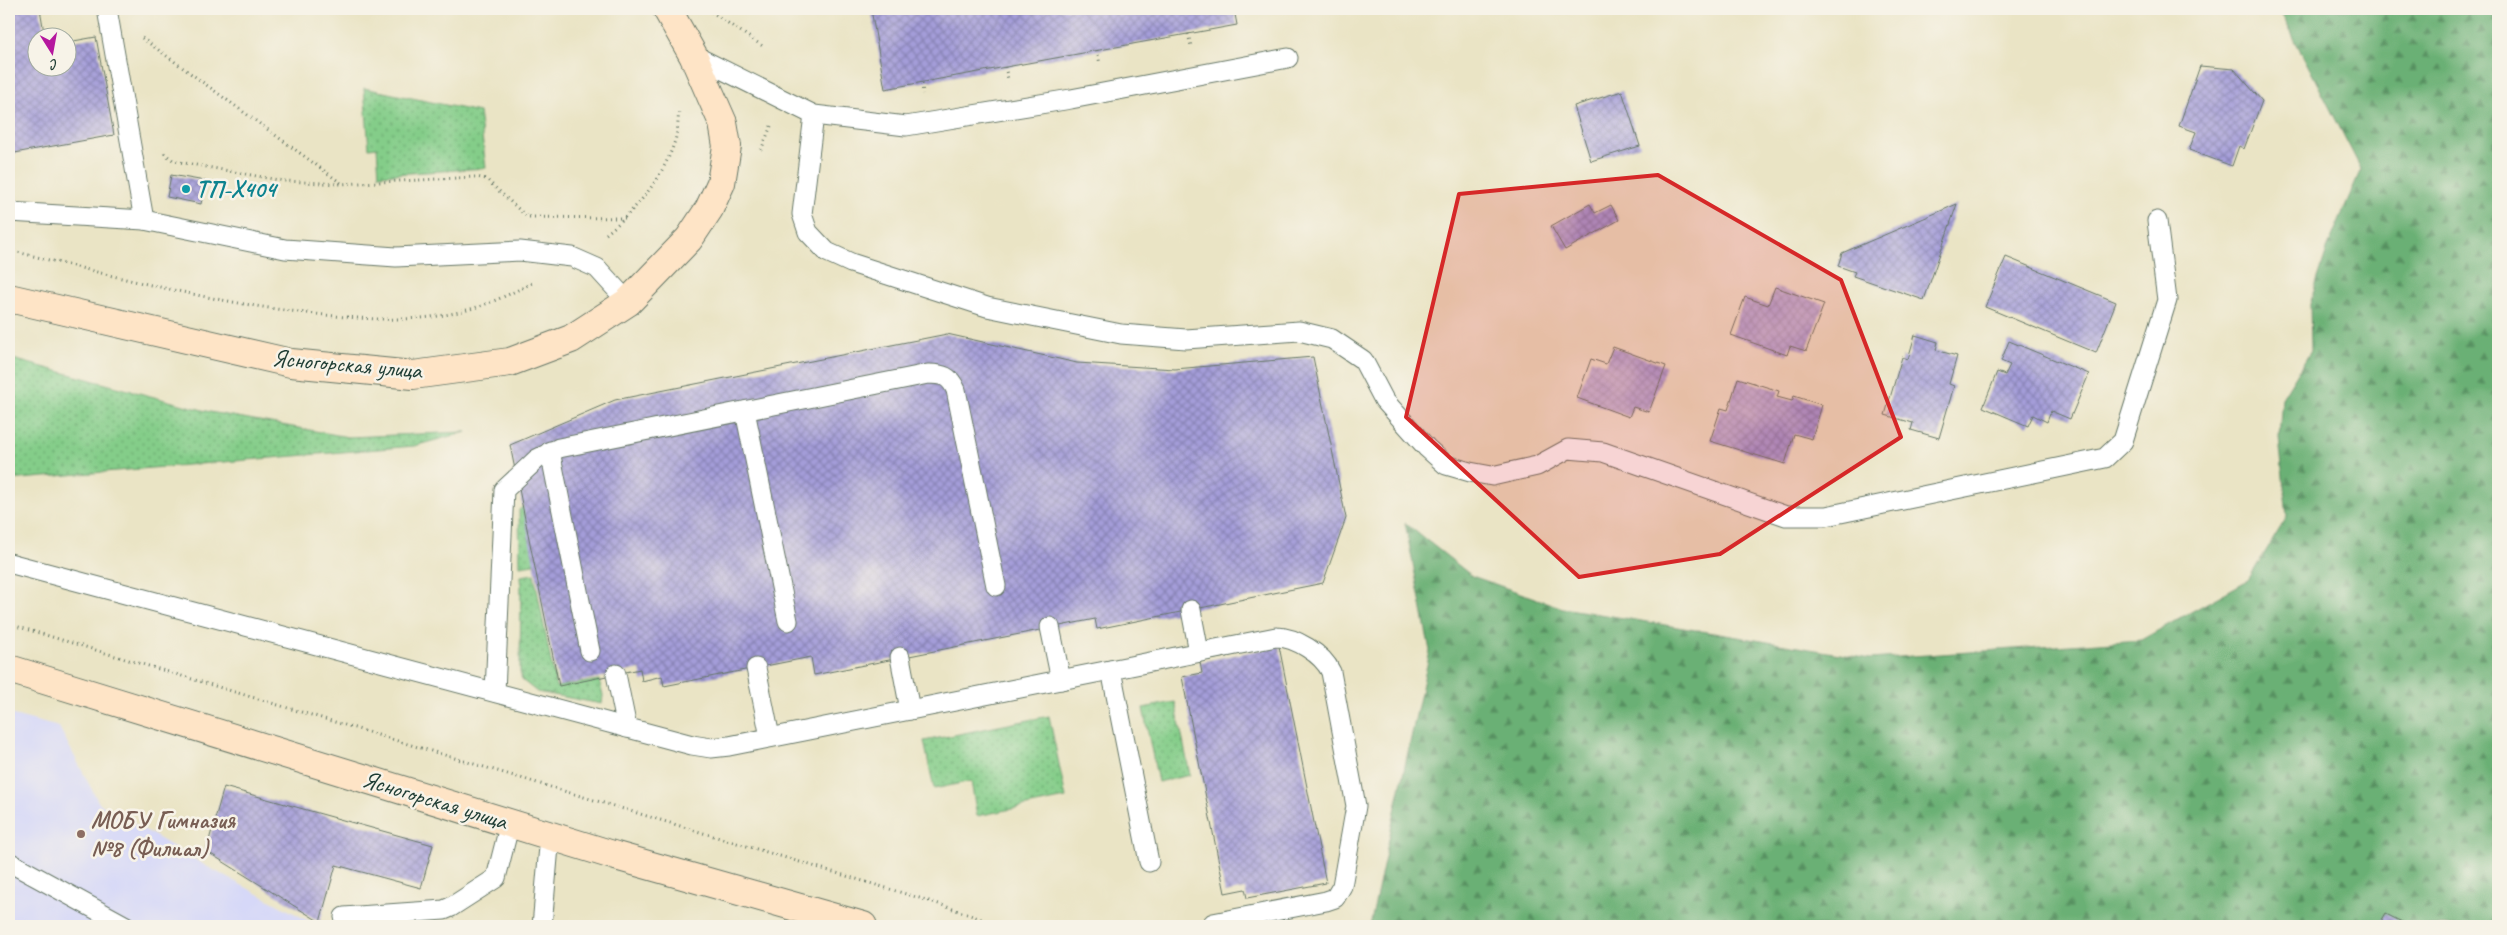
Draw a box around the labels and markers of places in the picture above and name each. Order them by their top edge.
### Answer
place label: ТП-Х404 [196,174,279,204]
marker: ТП-Х404 [180,183,192,195]
place label: МОБУ Гимназия №8 (Филиал) [91,805,236,863]
marker: МОБУ Гимназия №8 (Филиал) [75,828,87,840]

